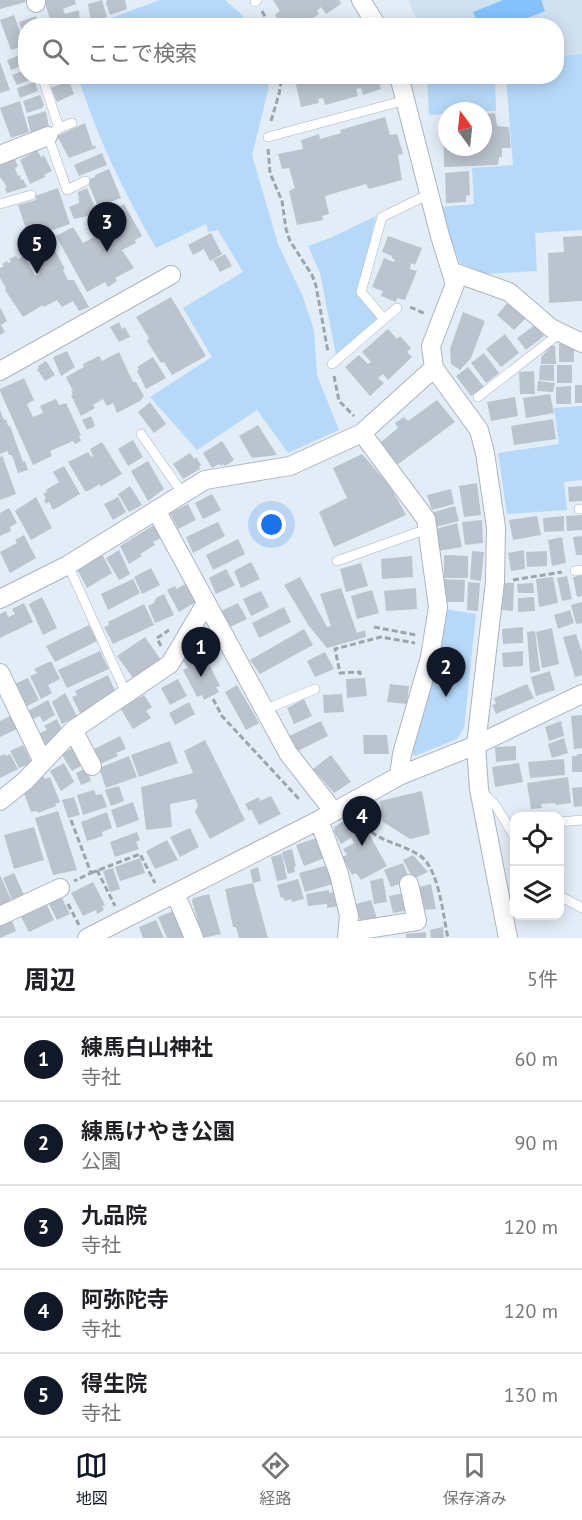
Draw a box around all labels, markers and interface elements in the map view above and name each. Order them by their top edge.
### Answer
search box [18,18,564,84]
icon: search [39,35,72,68]
text: ここで検索 [87,39,197,67]
north arrow [438,102,492,156]
pin: 3 [88,202,126,252]
pin: 5 [18,224,57,274]
your location [257,510,286,539]
pin: 1 [182,628,220,677]
pin: 2 [426,648,466,697]
pin: 4 [342,796,382,846]
map controls [510,812,564,920]
button: locate [510,812,564,866]
button: layers [510,866,564,920]
text: 周辺 [24,963,76,996]
text: 5件 [527,966,558,992]
text: 練馬白山神社 [81,1033,213,1061]
text: 1 [38,1046,49,1072]
text: 60 m [515,1046,558,1072]
text: 寺社 [81,1064,121,1090]
text: 練馬けやき公園 [81,1117,235,1145]
text: 2 [38,1130,49,1156]
text: 90 m [515,1130,558,1156]
text: 公園 [81,1148,121,1174]
text: 九品院 [81,1201,147,1229]
text: 3 [38,1214,49,1240]
text: 120 m [504,1214,558,1240]
text: 寺社 [81,1232,121,1258]
text: 阿弥陀寺 [81,1285,169,1313]
text: 4 [38,1298,49,1324]
text: 120 m [504,1298,558,1324]
text: 寺社 [81,1316,121,1342]
text: 得生院 [81,1369,147,1397]
text: 5 [38,1382,49,1408]
text: 130 m [504,1382,558,1408]
text: 寺社 [81,1400,121,1426]
tab: 地図 [75,1449,108,1509]
tab: 経路 [259,1449,292,1509]
tab: 保存済み [443,1449,507,1509]

